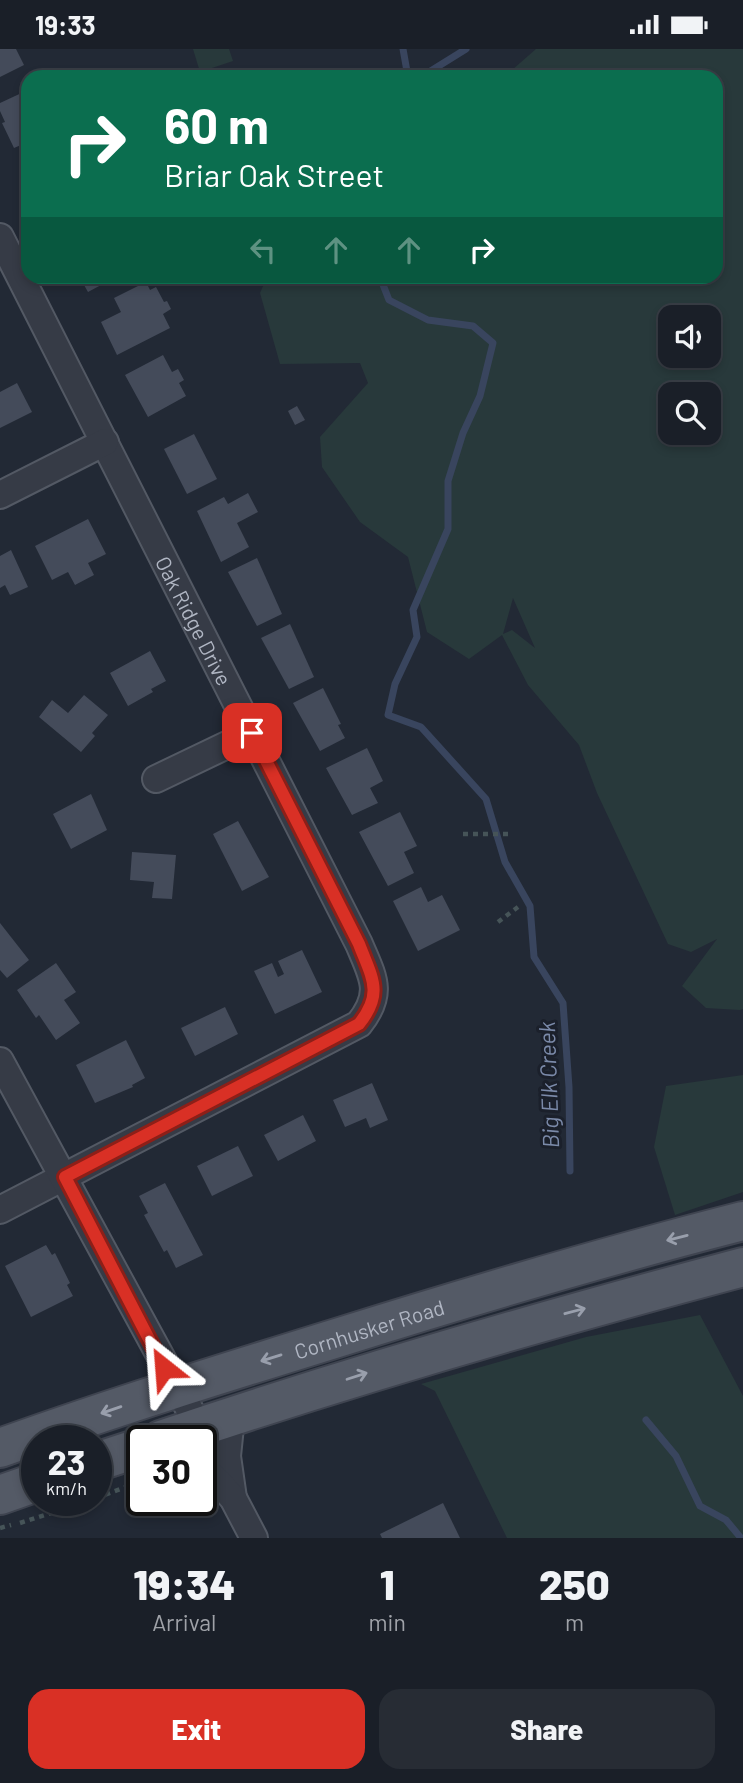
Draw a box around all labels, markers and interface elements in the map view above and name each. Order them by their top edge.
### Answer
text: 19:33 [35,9,96,40]
text: 60 m [164,95,269,154]
icon: right [49,98,140,189]
text: Briar Oak Street [164,155,384,193]
icon: left [244,231,282,269]
icon: ahead [317,231,355,269]
icon: ahead [390,231,428,269]
icon: right [463,231,501,269]
map controls [658,305,721,445]
button: sound [658,305,721,368]
button: search [658,382,721,445]
street label: Oak Ridge Drive [151,552,238,689]
pin [222,703,282,763]
icon: arrive [233,714,271,752]
water label: Big Elk Creek [532,1021,564,1149]
one-way arrow [666,1232,689,1245]
street label: Cornhusker Road [291,1293,447,1363]
one-way arrow [563,1304,586,1317]
position arrow [127,1331,201,1405]
one-way arrow [260,1353,282,1365]
one-way arrow [346,1369,368,1382]
one-way arrow [100,1405,122,1417]
speed limit sign: 30 [126,1425,217,1516]
text: 23 [47,1440,86,1482]
text: km/h [46,1477,87,1499]
text: 19:34 [133,1558,235,1608]
text: 1 [380,1558,395,1608]
text: 250 [539,1558,610,1608]
text: Arrival [152,1608,216,1636]
text: min [369,1608,406,1636]
text: m [565,1608,584,1636]
button: Exit [28,1689,365,1769]
button: Share [379,1689,715,1769]

